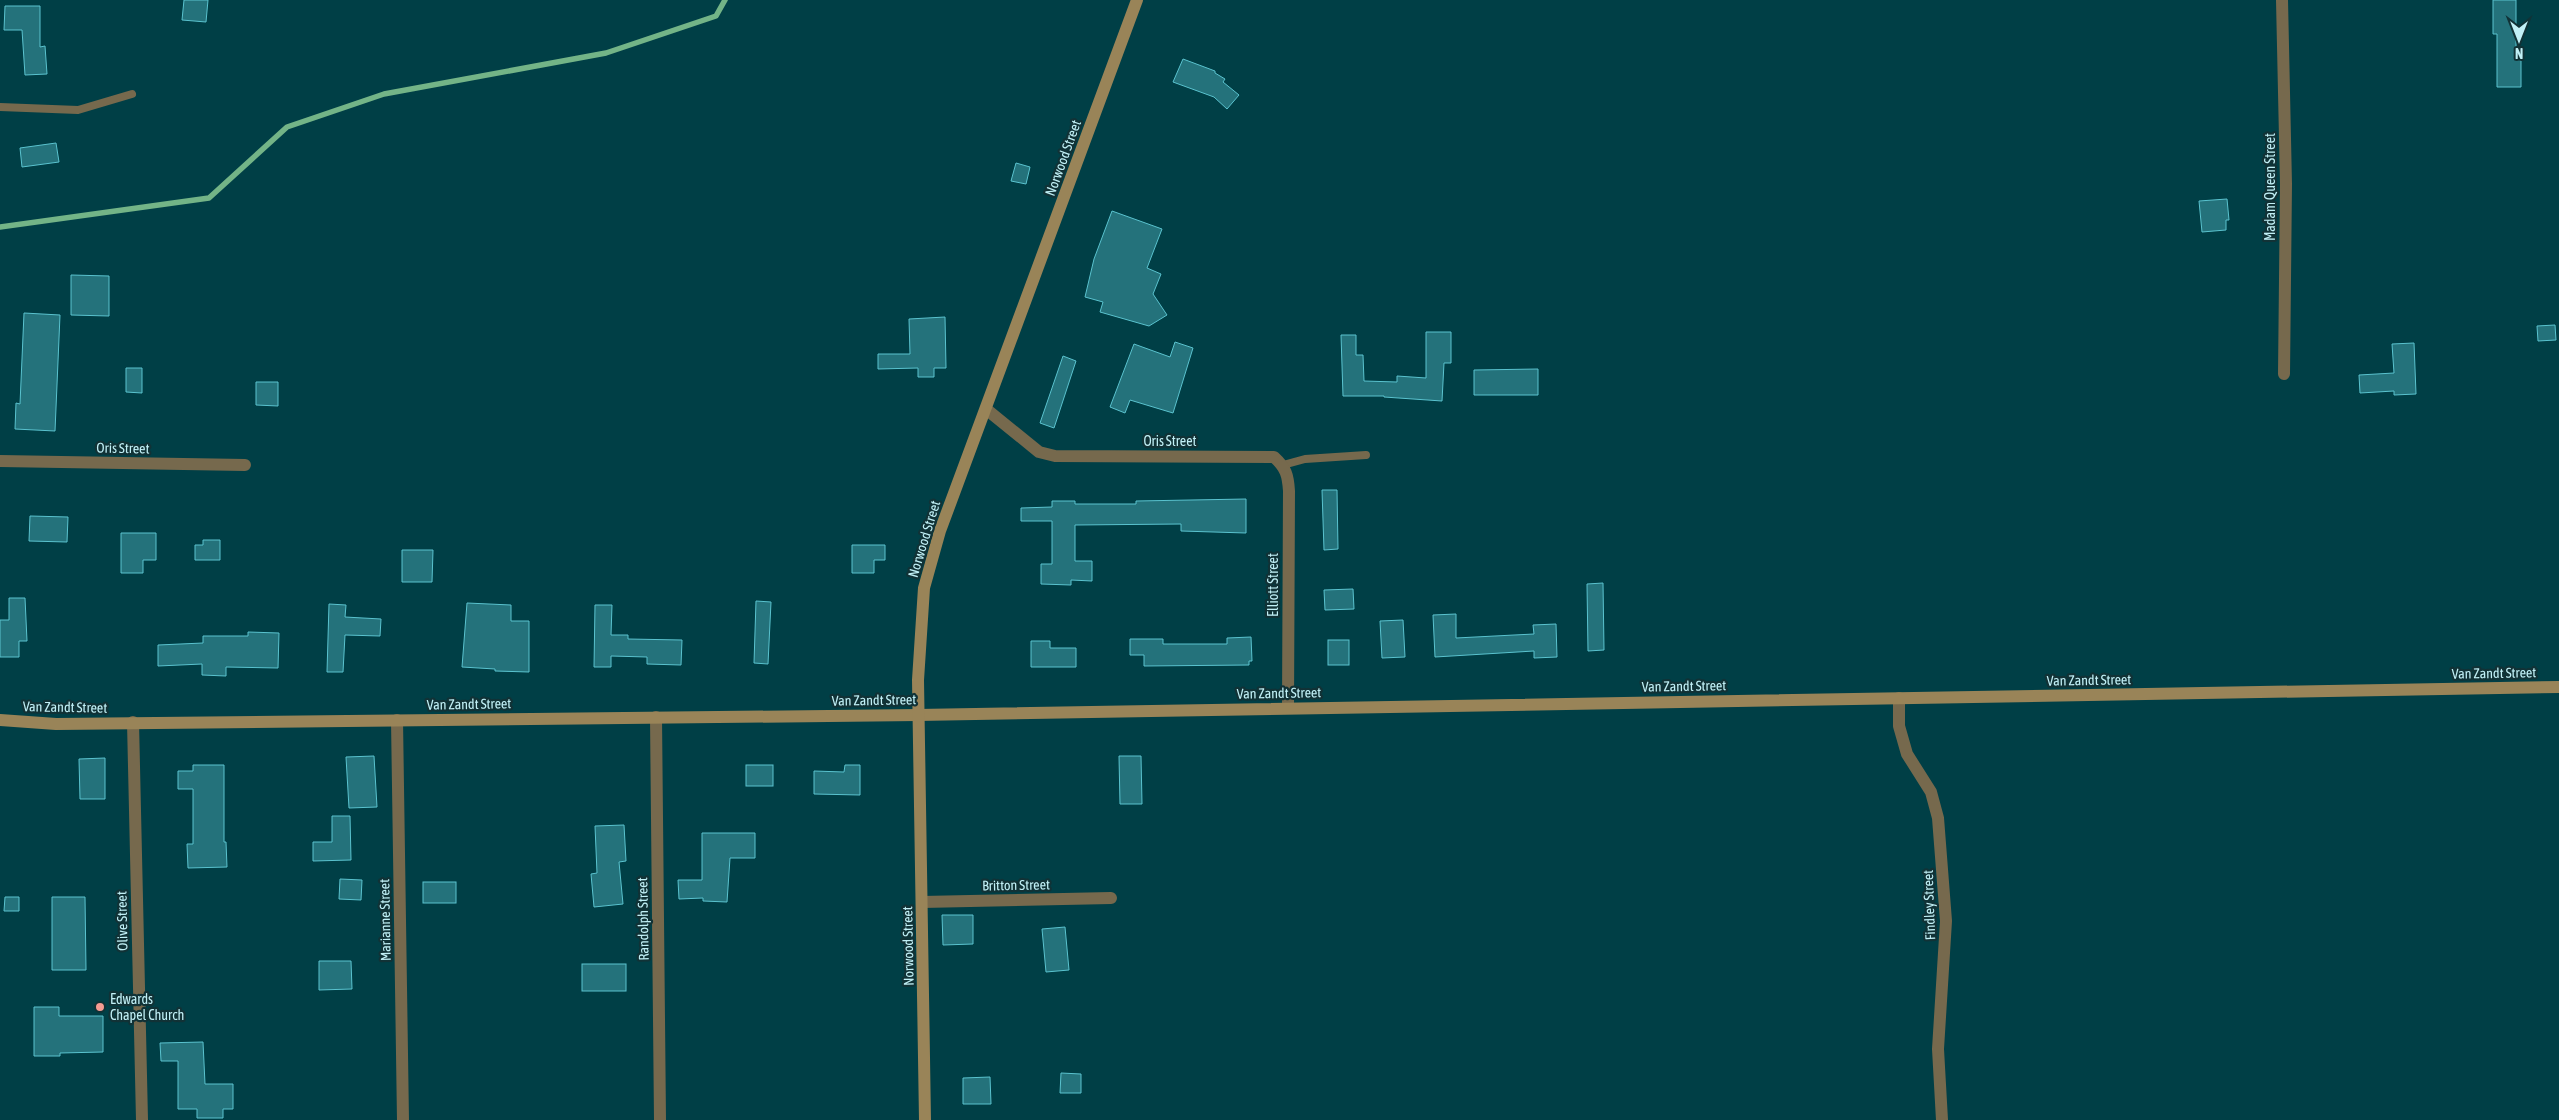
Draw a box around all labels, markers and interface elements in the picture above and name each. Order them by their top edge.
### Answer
north arrow [2494,15,2544,65]
text: N [2515,45,2523,61]
street label: Norwood Street [1042,118,1084,198]
street label: Madam Queen Street [2262,133,2278,241]
street label: Oris Street [1143,433,1197,449]
street label: Oris Street [96,440,150,456]
street label: Norwood Street [905,499,943,579]
street label: Elliott Street [1265,553,1281,617]
street label: Van Zandt Street [2452,664,2536,682]
street label: Van Zandt Street [2047,671,2131,689]
street label: Van Zandt Street [1642,677,1726,695]
street label: Van Zandt Street [1237,684,1321,702]
street label: Van Zandt Street [832,691,916,709]
street label: Van Zandt Street [427,695,511,713]
street label: Van Zandt Street [23,698,107,716]
street label: Findley Street [1920,870,1938,940]
street label: Britton Street [982,876,1050,894]
street label: Randolph Street [634,877,652,961]
street label: Marianne Street [376,879,394,961]
street label: Olive Street [113,891,131,951]
street label: Norwood Street [899,906,917,986]
place label: Edwards Chapel Church [110,991,184,1023]
marker: Edwards Chapel Church [94,1001,106,1013]

